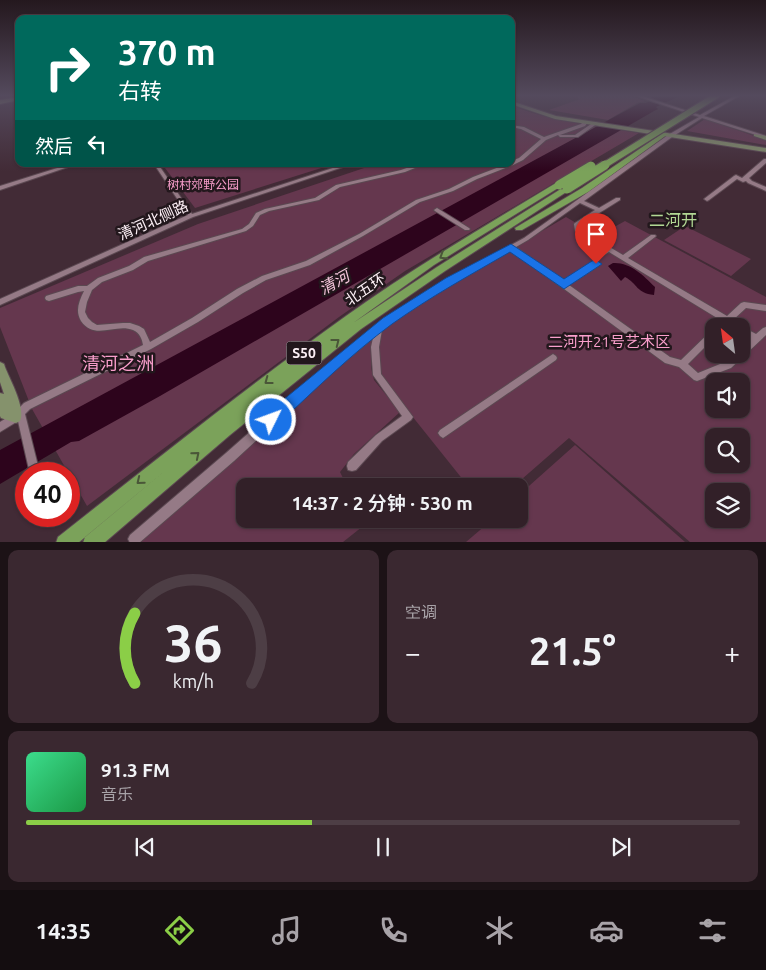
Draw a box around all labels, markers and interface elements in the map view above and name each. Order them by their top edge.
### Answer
text: 370 m [118,32,216,72]
icon: right [35,35,100,100]
text: 右转 [118,78,162,103]
icon: left [83,130,111,158]
text: 然后 [35,135,73,157]
park label: 树村郊野公园 [167,178,239,191]
street label: 清河北侧路 [115,197,191,243]
district label: 二河开 [649,211,697,229]
pin [575,213,617,264]
icon: arrive [582,220,610,248]
one-way arrow [439,250,448,260]
water label: 清河 [316,265,355,298]
street label: 北五环 [342,269,388,309]
north arrow [705,318,750,362]
map controls [705,318,750,528]
park label: 二河开21号艺术区 [548,333,670,350]
one-way arrow [330,340,339,348]
road number: S50 [286,342,322,364]
park label: 清河之洲 [82,353,154,373]
button: sound [705,373,750,418]
one-way arrow [264,375,274,384]
position arrow [244,393,296,445]
button: search [705,428,750,473]
one-way arrow [190,451,199,460]
speed limit sign: 40 [15,462,80,527]
one-way arrow [137,476,146,484]
button: layers [705,483,750,528]
text: 14:37 · 2 分钟 · 530 m [291,492,473,514]
text: 空调 [405,603,437,621]
text: 36 [164,614,223,672]
text: 21.5° [529,630,616,672]
text: − [405,637,421,668]
text: + [724,637,740,668]
text: km/h [173,671,214,691]
text: 91.3 FM [101,759,170,781]
text: 音乐 [101,785,133,803]
icon: previous [131,833,159,861]
icon: pause [369,833,397,861]
icon: next [607,833,635,861]
icon: directions [162,913,197,948]
icon: music [269,913,304,948]
icon: phone [376,913,411,948]
icon: climate [482,913,517,948]
icon: car [589,913,624,948]
icon: filters [695,913,730,948]
text: 14:35 [36,918,91,943]

